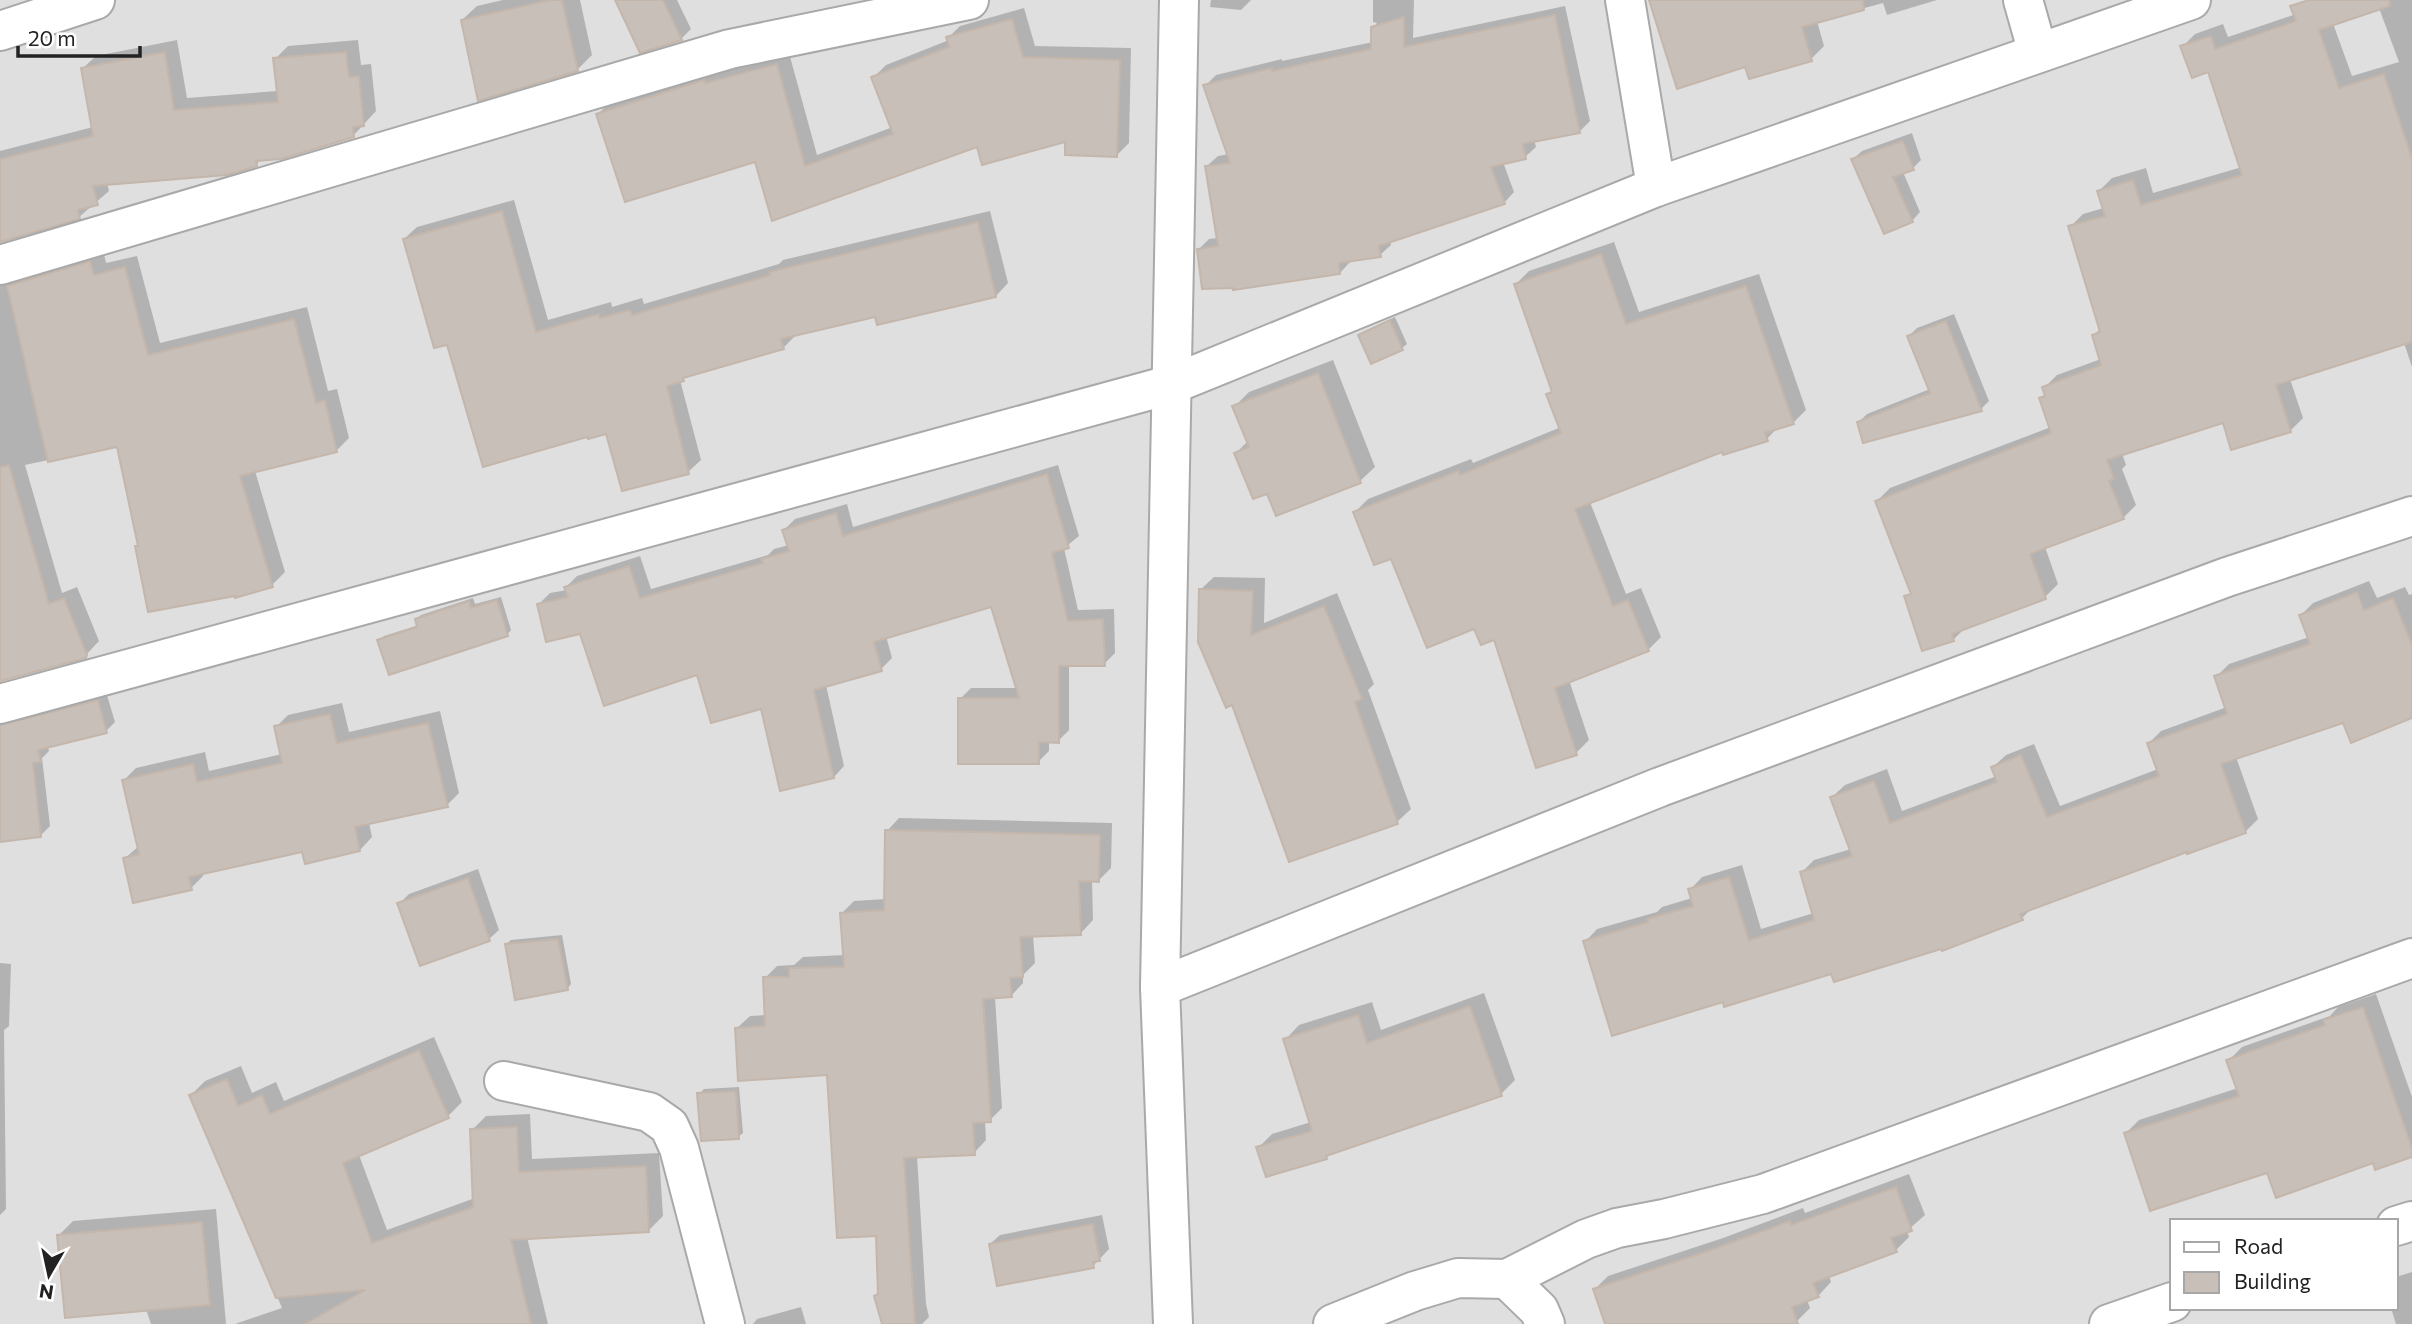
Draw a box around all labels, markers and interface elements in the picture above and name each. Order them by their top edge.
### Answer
scale bar [18,14,140,58]
text: 20 m [28,25,76,50]
legend [2170,1219,2398,1310]
text: Road [2234,1233,2283,1258]
north arrow [14,1240,84,1310]
text: Building [2234,1268,2311,1293]
text: N [37,1280,55,1305]

